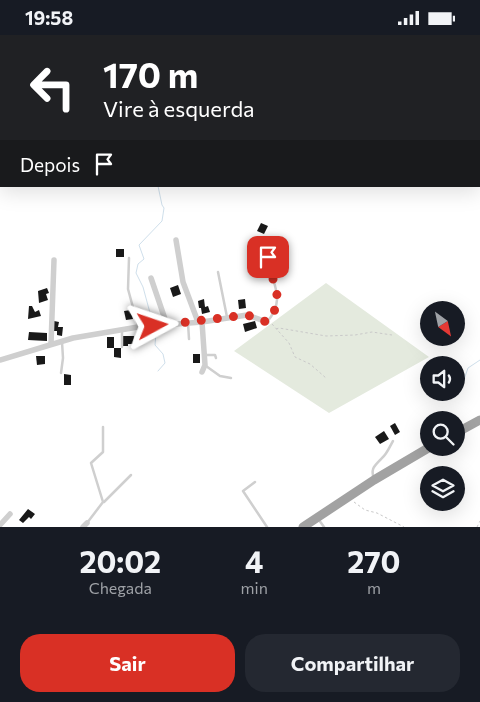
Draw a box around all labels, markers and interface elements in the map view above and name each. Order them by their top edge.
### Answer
text: 19:58 [25,6,73,29]
text: 170 m [103,52,198,95]
icon: left [20,55,85,120]
text: Vire à esquerda [103,95,255,122]
icon: arrive [90,150,118,178]
text: Depois [20,153,80,176]
pin [247,236,289,278]
icon: arrive [254,243,282,271]
position arrow [126,299,178,351]
north arrow [420,301,465,346]
map controls [420,301,465,511]
button: sound [420,356,465,401]
button: search [420,411,465,456]
button: layers [420,466,465,511]
text: 20:02 [80,542,161,579]
text: 4 [245,542,263,579]
text: 270 [347,542,400,579]
text: Chegada [89,578,152,597]
text: min [241,578,268,597]
text: m [367,578,381,597]
button: Sair [20,634,235,692]
button: Compartilhar [245,634,460,692]

